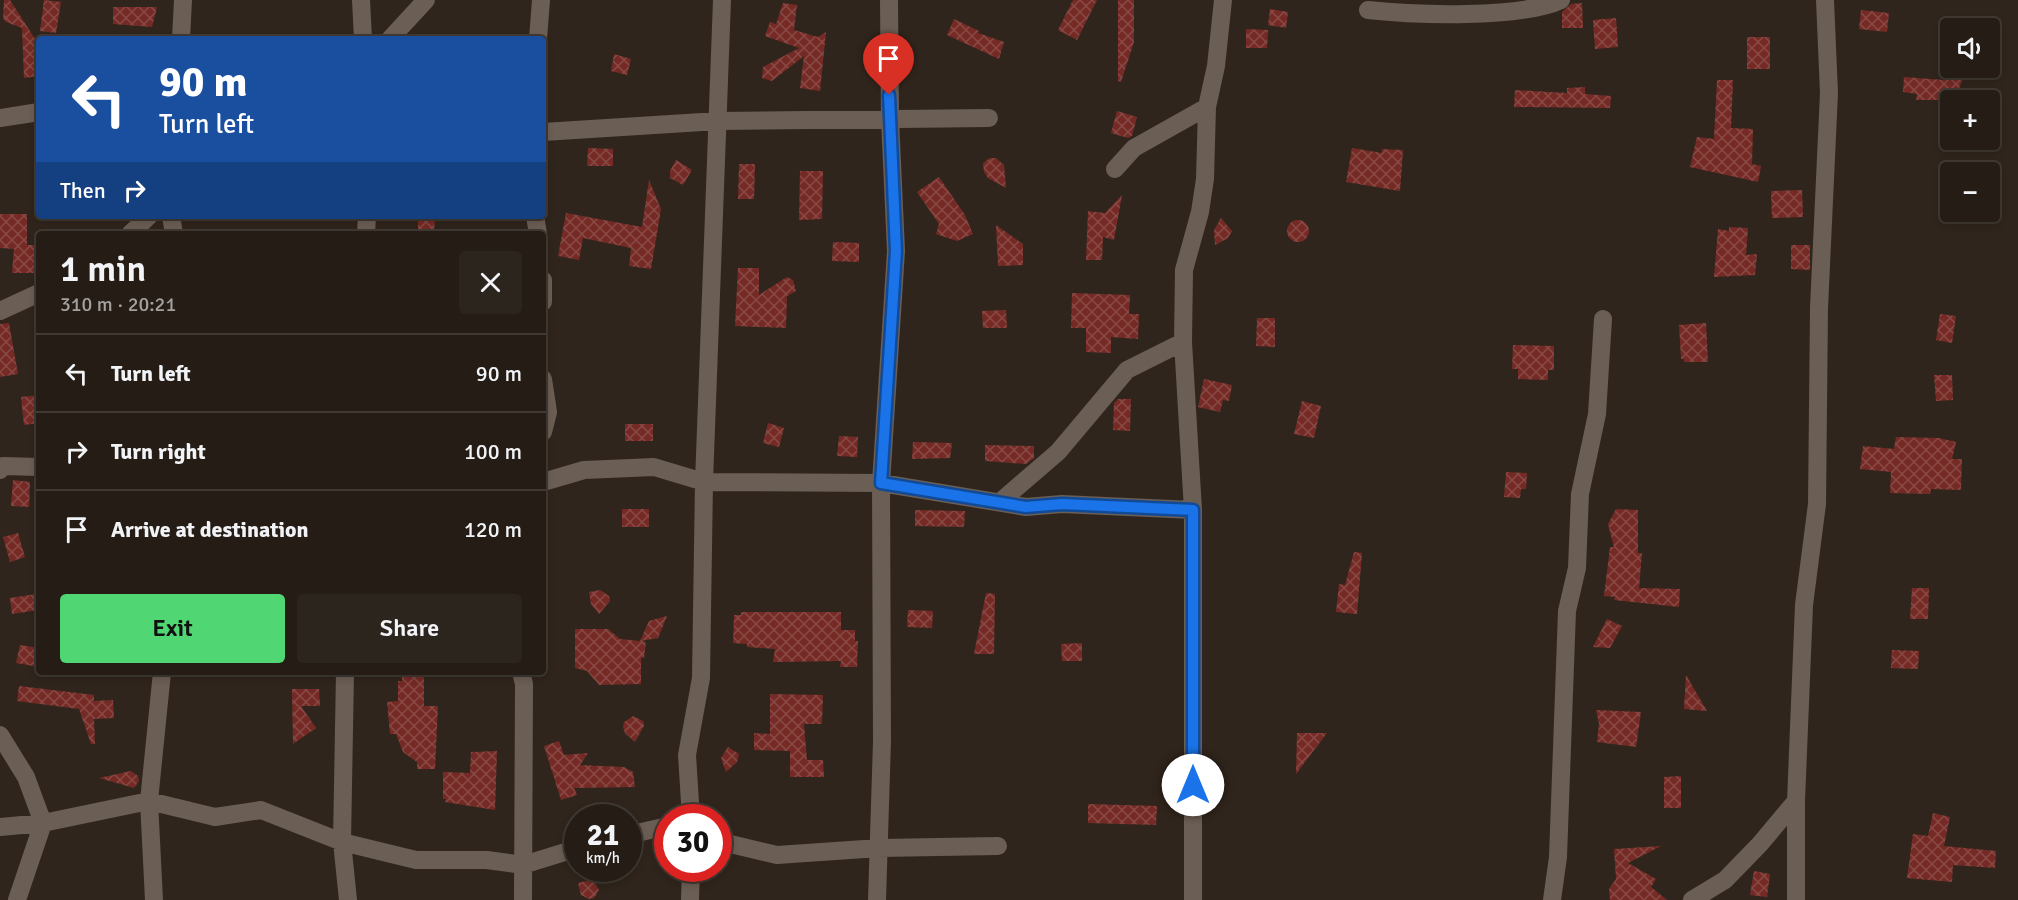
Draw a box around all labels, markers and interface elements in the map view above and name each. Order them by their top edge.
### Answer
map controls [1940,18,2000,222]
button: sound [1940,18,2000,78]
pin [863,33,914,95]
icon: arrive [872,42,905,75]
text: 90 m [159,57,248,108]
icon: left [60,60,138,138]
button: + [1940,90,2000,150]
text: Turn left [159,108,254,141]
button: − [1940,162,2000,222]
icon: right [118,174,151,207]
text: Then [60,177,106,204]
text: 1 min [60,247,146,292]
button: close [459,251,522,314]
text: 310 m · 20:21 [60,292,176,317]
icon: left [60,357,93,390]
text: Turn left [111,360,191,387]
text: 90 m [476,360,522,387]
icon: right [60,435,93,468]
text: Turn right [111,438,206,465]
text: 100 m [464,438,522,465]
icon: arrive [60,513,93,546]
text: Arrive at destination [111,516,308,543]
text: 120 m [464,516,522,543]
button: Exit [60,594,285,663]
button: Share [297,594,522,663]
position arrow [1161,753,1225,817]
speed limit sign: 30 [654,804,732,882]
text: 21 [587,817,619,854]
text: km/h [586,849,620,867]

